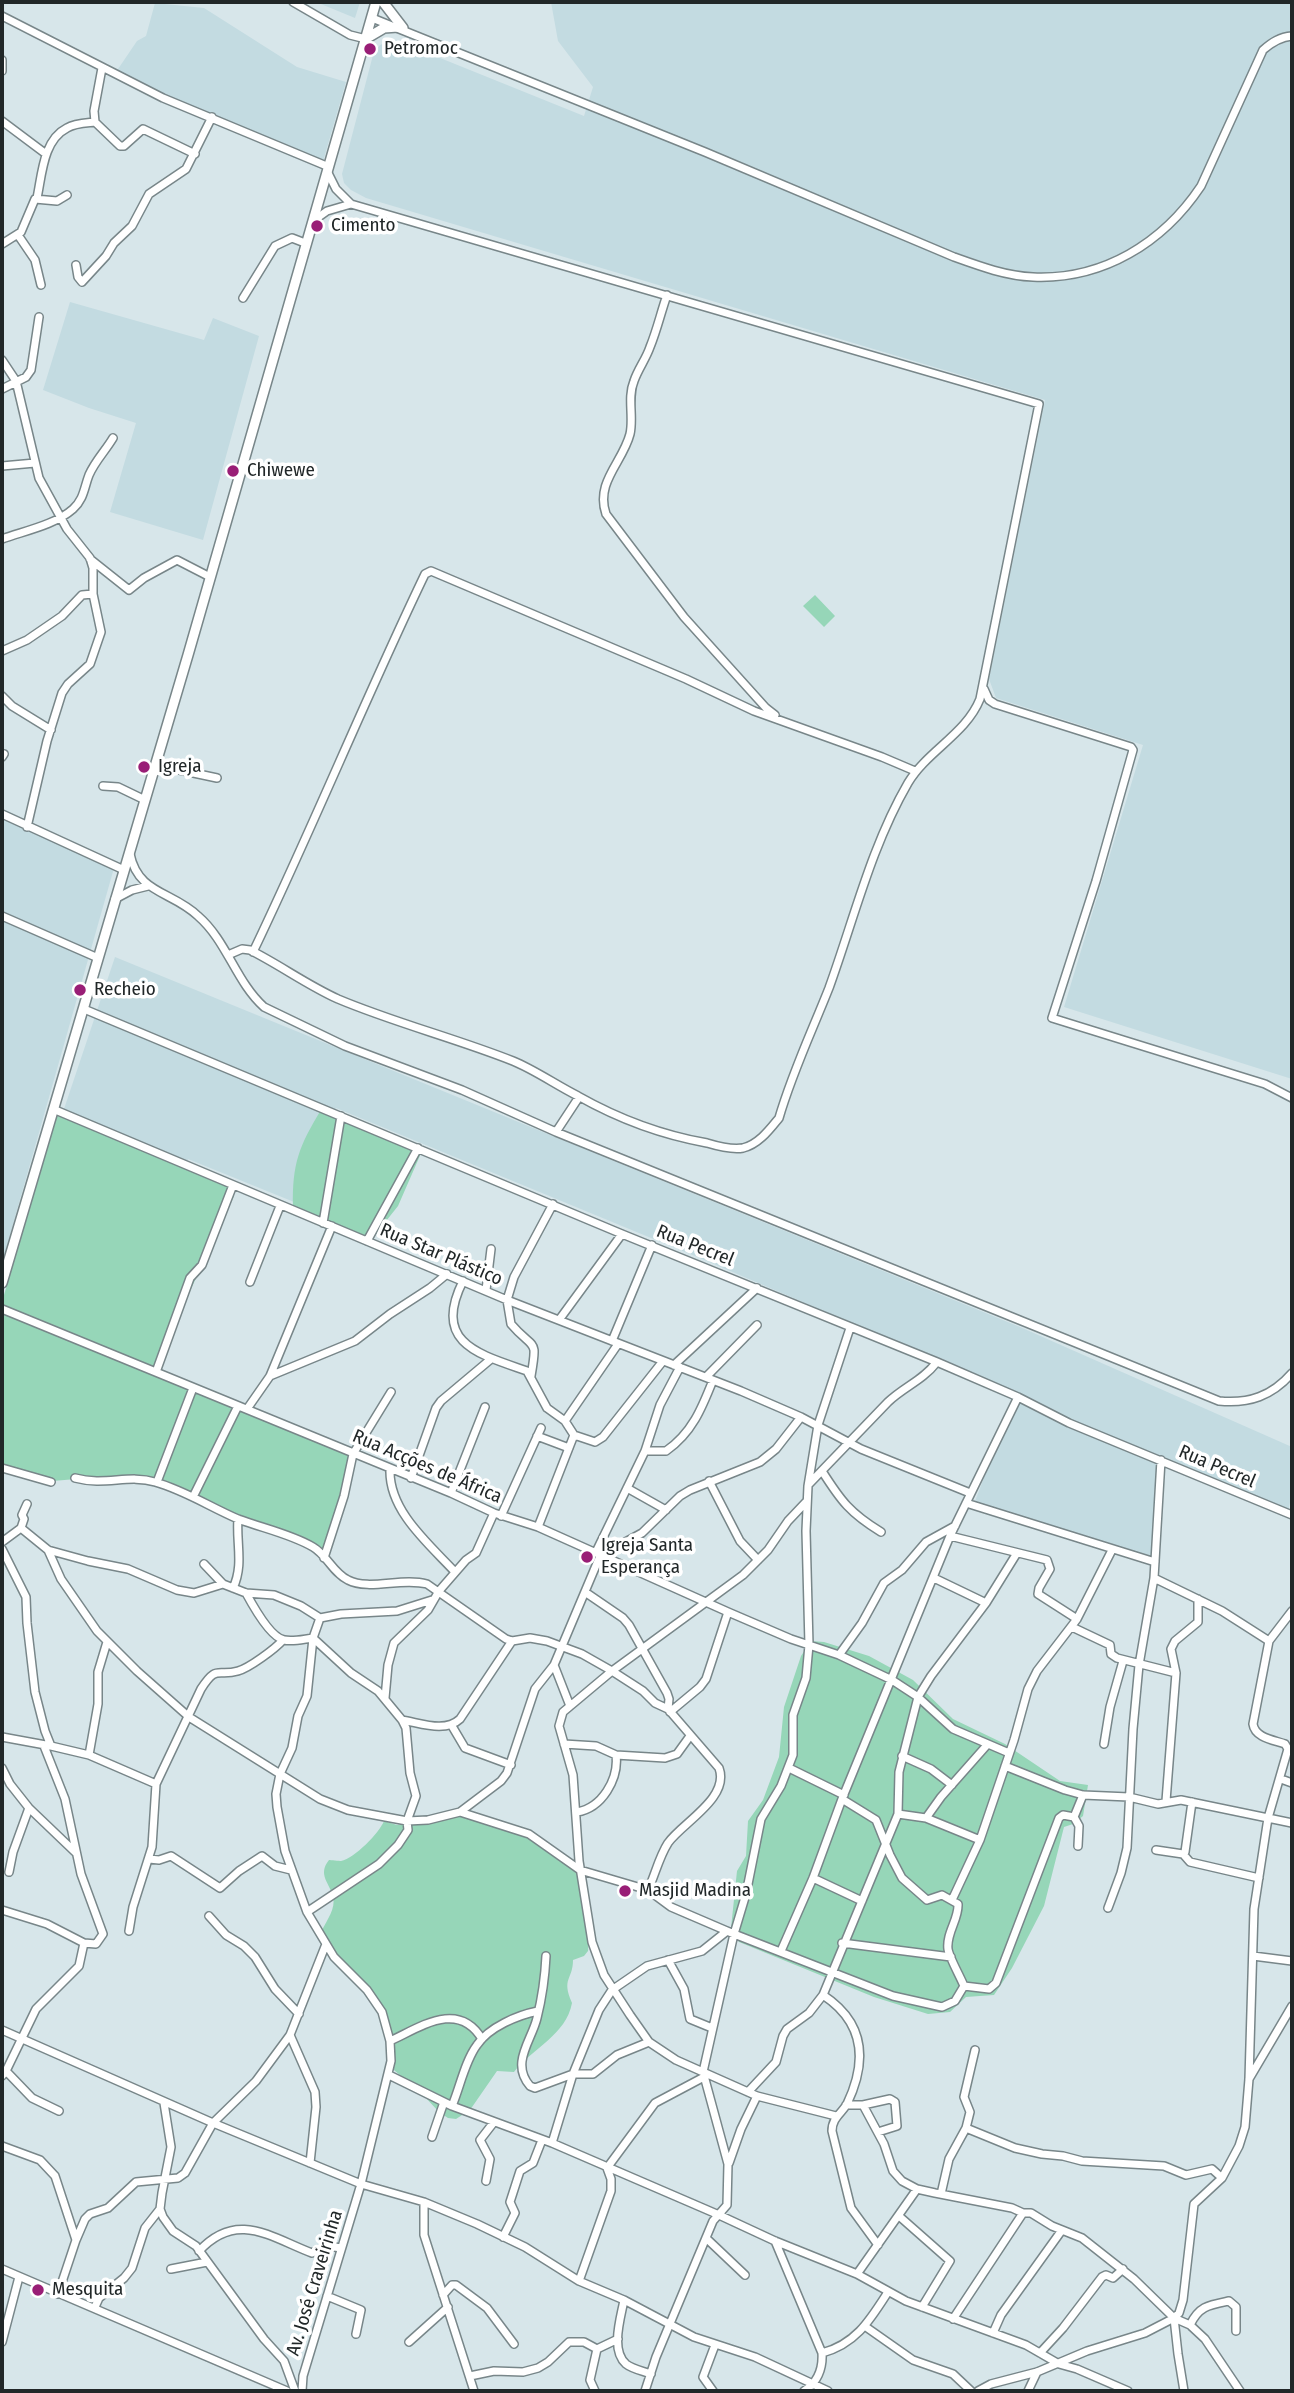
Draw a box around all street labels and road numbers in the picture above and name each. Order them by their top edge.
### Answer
street label: Rua Star Plástico [376,1219,506,1291]
street label: Rua Pecrel [653,1220,737,1272]
street label: Rua Acções de África [349,1425,505,1509]
street label: Rua Pecrel [1175,1441,1259,1493]
street label: Av. José Craveirinha [282,2207,348,2359]

